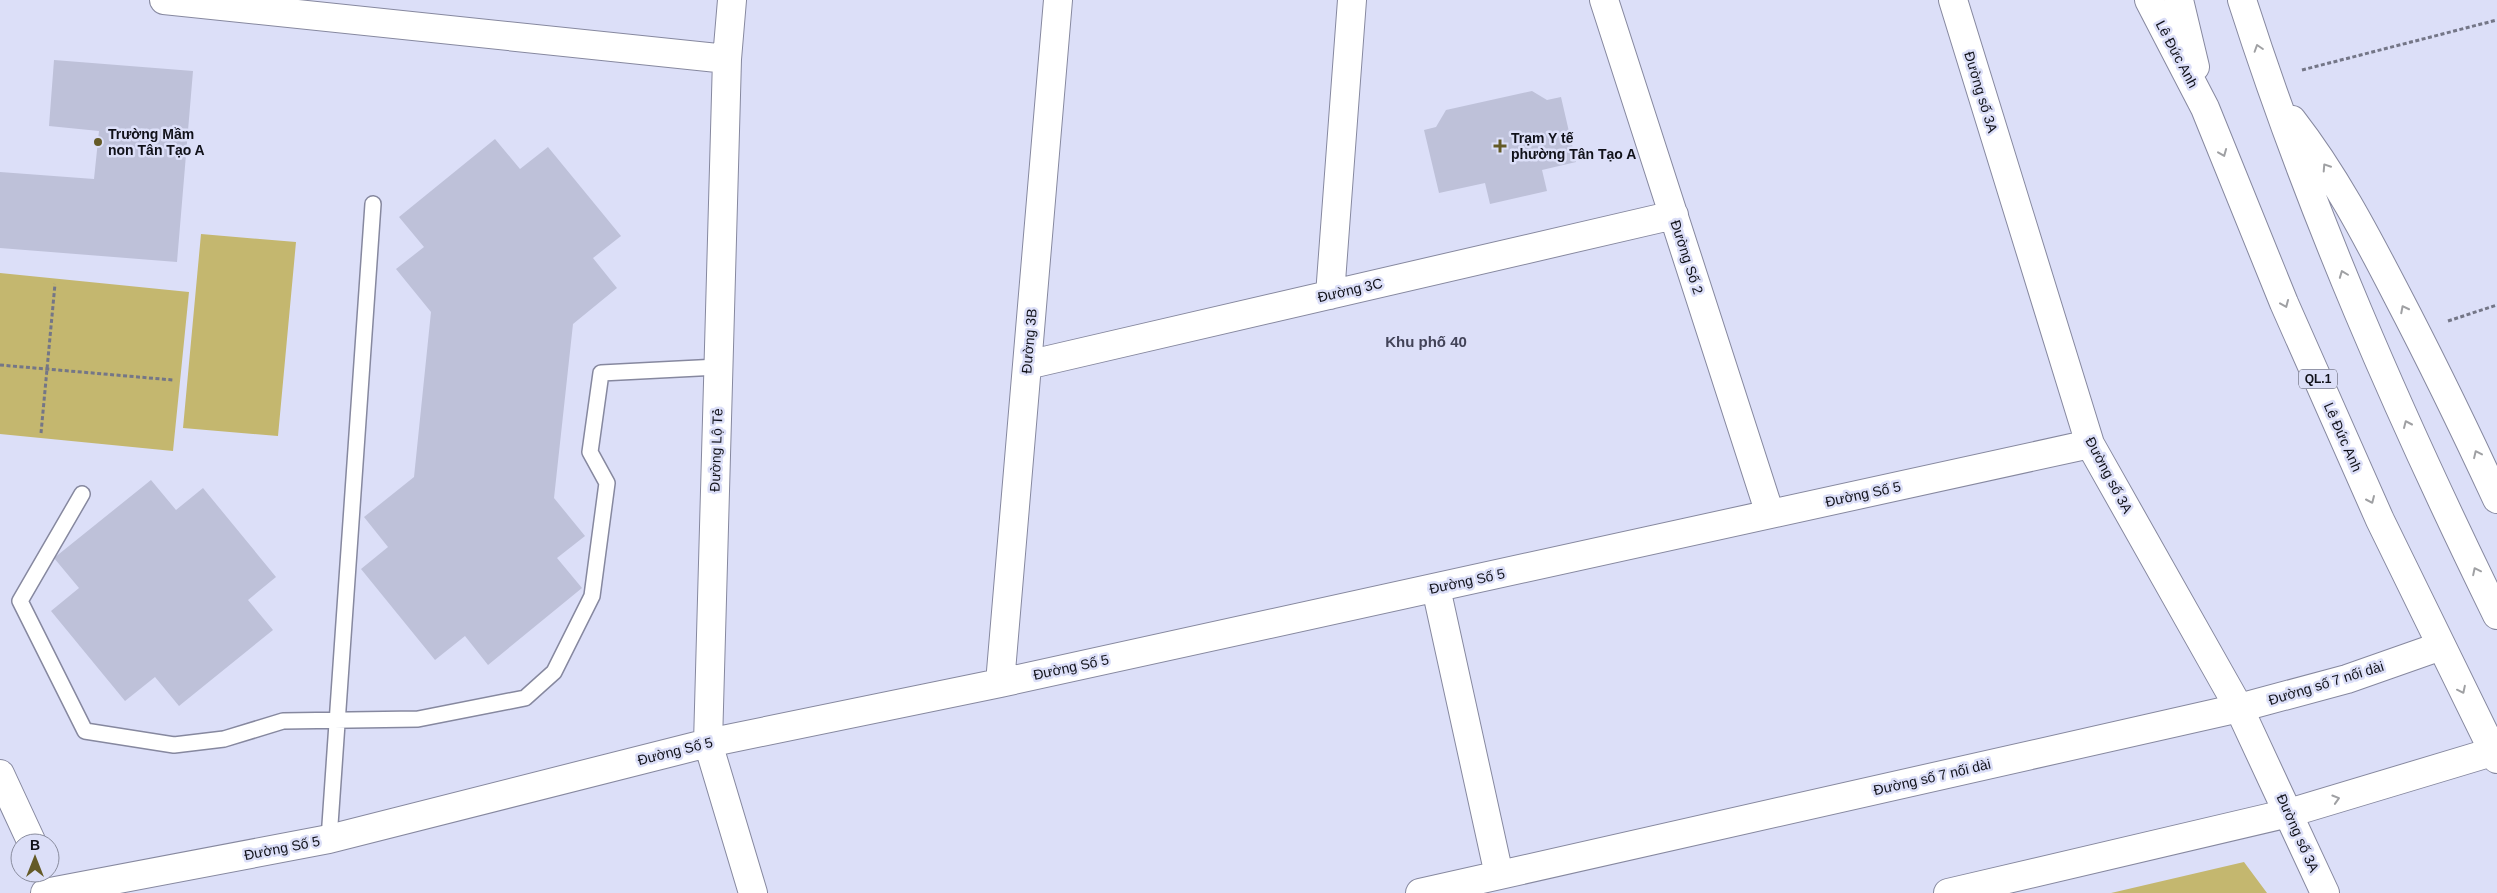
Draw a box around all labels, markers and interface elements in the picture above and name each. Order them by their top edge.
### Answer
street label: Lê Đức Anh [2153,18,2201,90]
one-way arrow [2253,45,2263,53]
street label: Đường số 3A [1961,50,2001,135]
place label: Trường Mầm non Tân Tạo A [108,126,205,158]
place label: Trạm Y tế phường Tân Tạo A [1511,130,1636,162]
marker: Trường Mầm non Tân Tạo A [92,136,104,148]
marker: Trạm Y tế phường Tân Tạo A [1493,139,1507,153]
one-way arrow [2217,148,2227,157]
one-way arrow [2323,163,2332,172]
street label: Đường Số 2 [1668,218,1707,296]
one-way arrow [2339,271,2349,279]
street label: Đường 3C [1316,275,1384,305]
one-way arrow [2278,299,2289,308]
one-way arrow [2400,305,2410,314]
street label: Đường 3B [1018,308,1040,374]
district label: Khu phố 40 [1385,333,1467,350]
road number: QL.1 [2299,369,2337,388]
street label: Lê Đức Anh [2321,400,2365,474]
street label: Đường Lộ Tẻ [707,408,725,492]
one-way arrow [2403,420,2413,429]
street label: Đường số 3A [2082,434,2136,516]
one-way arrow [2472,450,2483,459]
street label: Đường Số 5 [1824,478,1902,510]
one-way arrow [2365,495,2376,504]
street label: Đường Số 5 [1428,565,1506,597]
one-way arrow [2471,567,2482,576]
street label: Đường Số 5 [1032,651,1110,683]
street label: Đường số 7 nối dài [2266,658,2386,708]
one-way arrow [2456,684,2466,693]
street label: Đường Số 5 [636,734,714,768]
street label: Đường số 7 nối dài [1872,756,1992,798]
street label: Đường số 3A [2274,791,2323,875]
one-way arrow [2331,794,2339,804]
north arrow [10,833,60,883]
street label: Đường Số 5 [243,833,321,863]
text: B [30,837,40,853]

